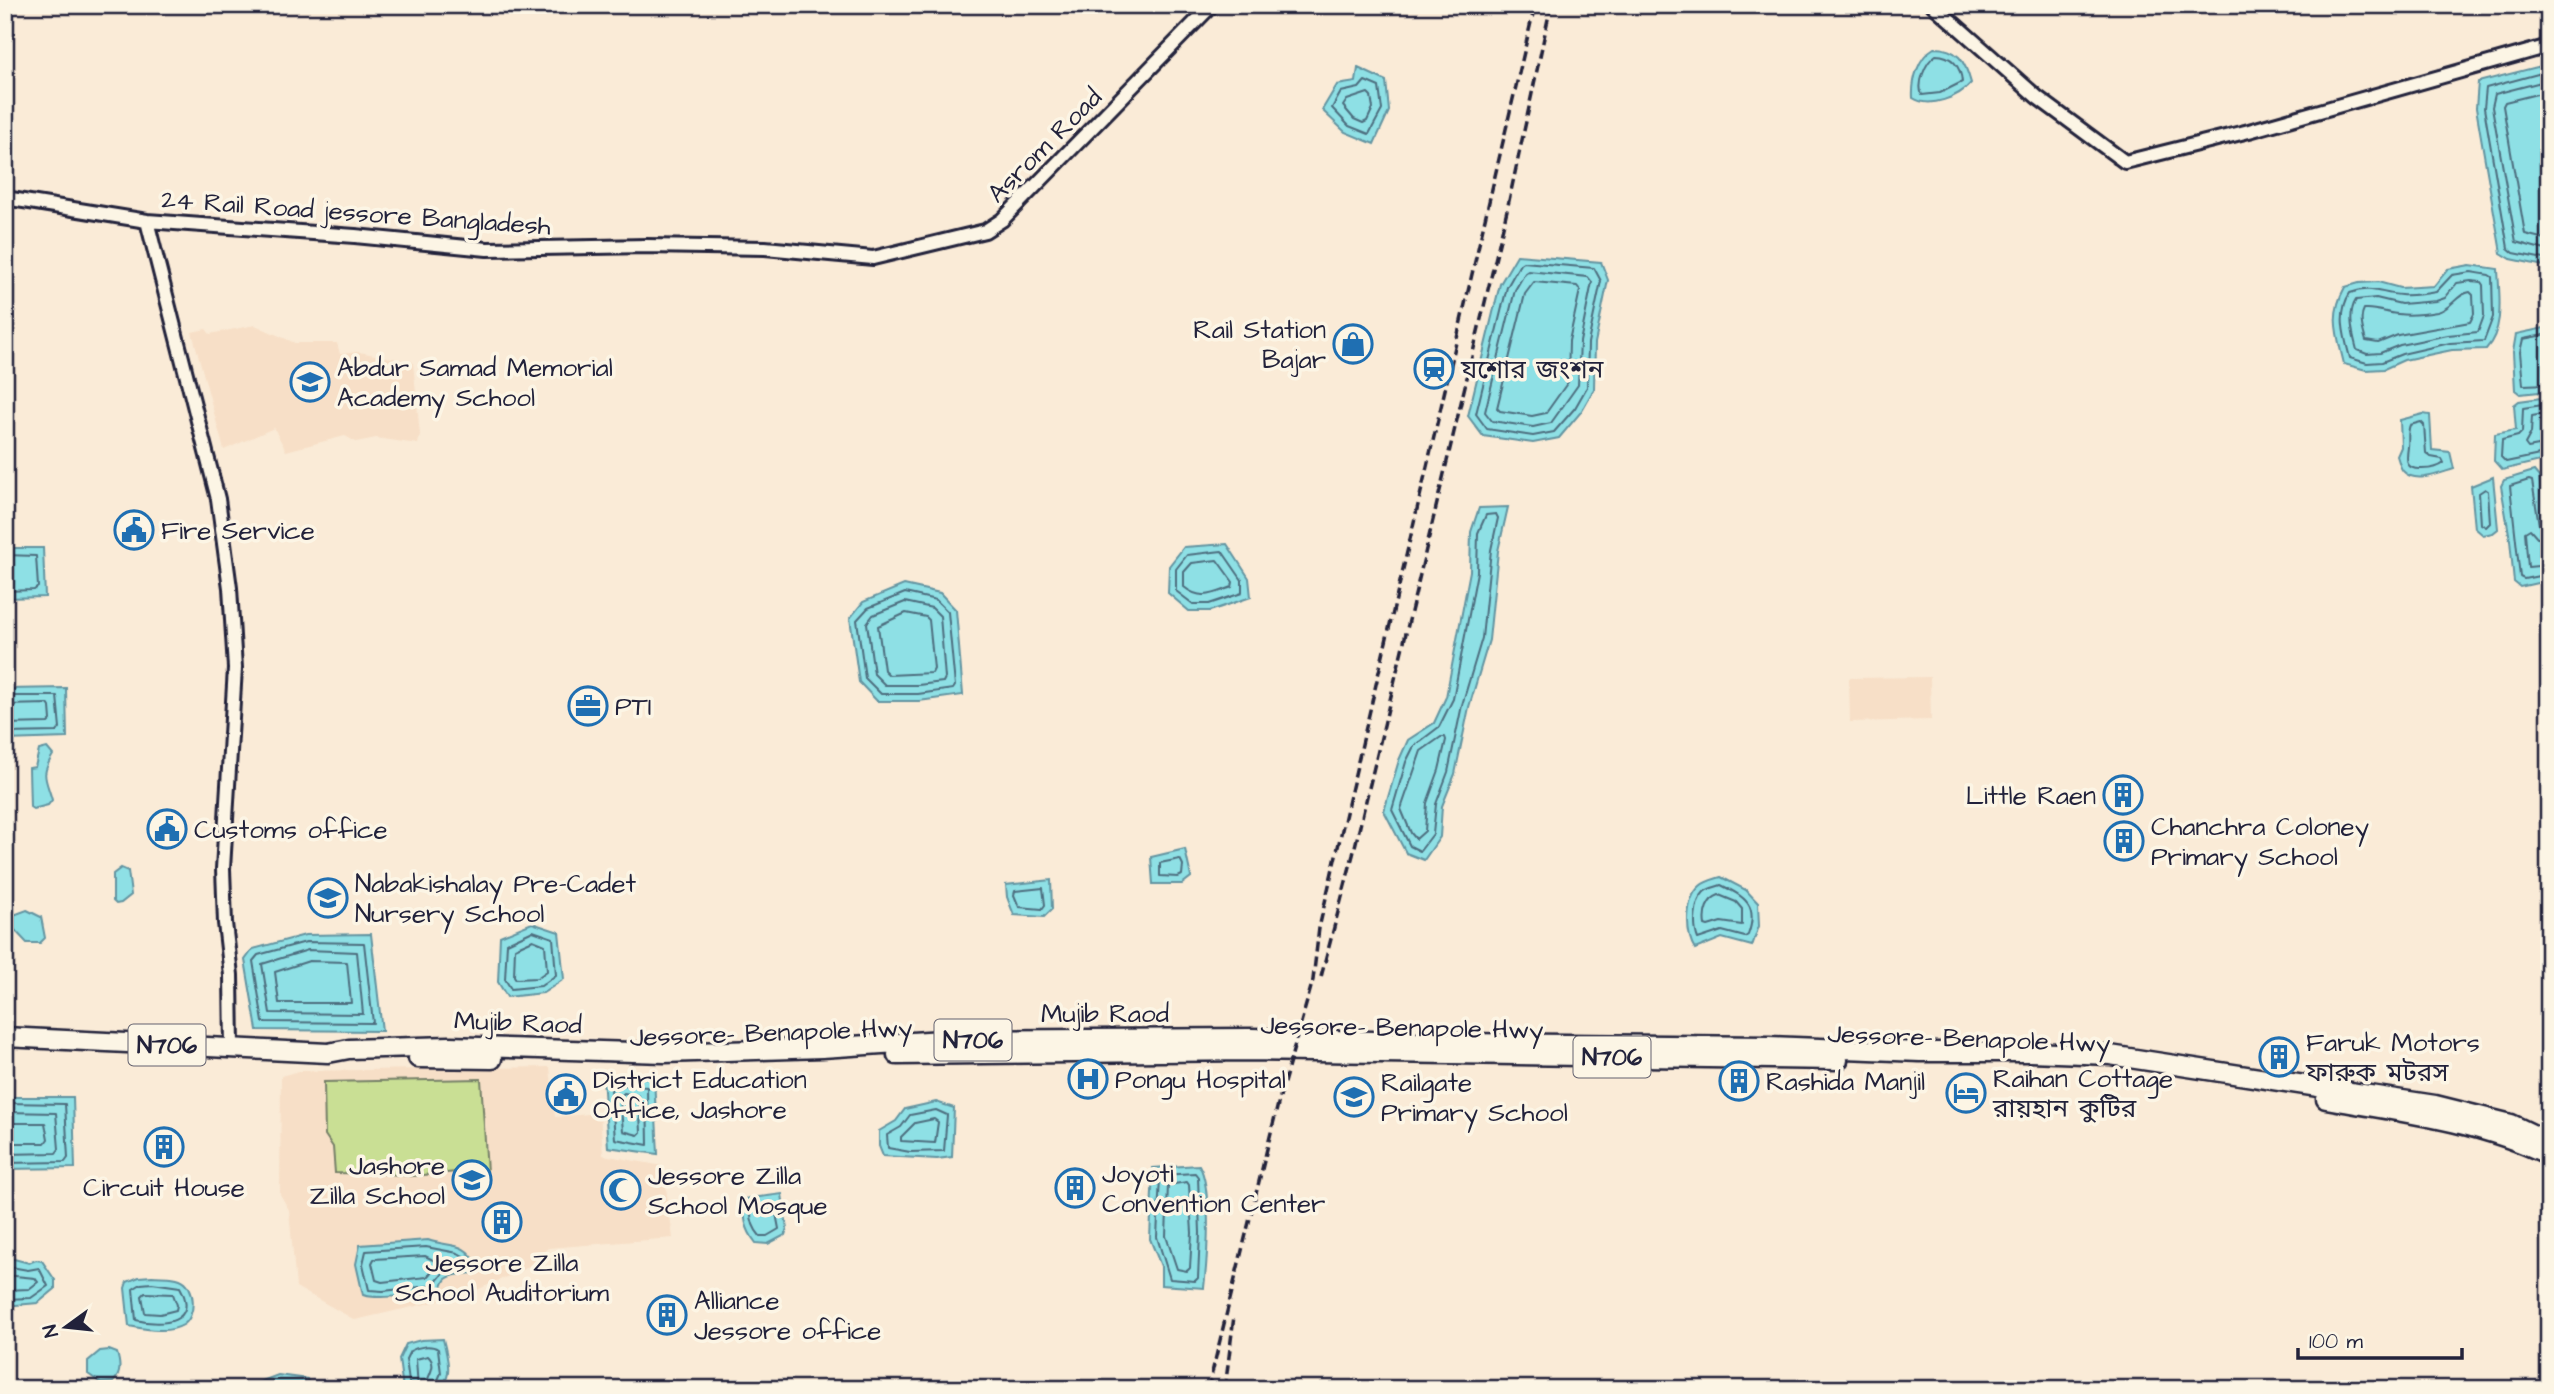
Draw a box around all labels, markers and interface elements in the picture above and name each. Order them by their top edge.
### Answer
street label: Asrom Road [979,80,1110,211]
street label: 24 Rail Road jessore Bangladesh [160,181,552,247]
place label: Rail Station Bajar [1193,312,1326,378]
shop icon: Rail Station Bajar [1332,323,1374,365]
station icon: যশোর জংশন [1413,348,1455,390]
place label: Abdur Samad Memorial Academy School [337,350,613,418]
place label: যশোর জংশন [1460,352,1604,388]
school or university icon: Abdur Samad Memorial Academy School [289,361,331,403]
public building icon: Fire Service [113,509,155,551]
place label: Fire Service [161,513,315,549]
office icon: PTI [567,685,609,727]
place label: PTI [615,689,652,725]
building icon: Little Raen [2102,774,2144,816]
place label: Little Raen [1966,778,2096,814]
public building icon: Customs office [146,808,188,850]
place label: Chanchra Coloney Primary School [2151,809,2369,877]
place label: Customs office [194,812,387,848]
building icon: Chanchra Coloney Primary School [2103,820,2145,862]
place label: Nabakishalay Pre-Cadet Nursery School [355,866,637,934]
school or university icon: Nabakishalay Pre-Cadet Nursery School [307,877,349,919]
street label: Mujib Raod [1041,996,1169,1032]
street label: Mujib Raod [453,1003,583,1043]
street label: Jessore- Benapole Hwy [1260,1008,1544,1050]
street label: Jessore- Benapole Hwy [629,1010,913,1058]
street label: Jessore- Benapole Hwy [1827,1016,2111,1064]
road number: N706 [934,1020,1012,1060]
road number: N706 [128,1024,206,1065]
place label: Faruk Motors ফারুক মটরস [2305,1025,2480,1091]
road number: N706 [1574,1036,1650,1078]
building icon: Faruk Motors ফারুক মটরস [2258,1036,2300,1078]
hospital icon: Pongu Hospital [1067,1058,1109,1100]
building icon: Rashida Manjil [1718,1060,1760,1102]
place label: Raihan Cottage রায়হান কুটির [1992,1061,2173,1127]
place label: District Education Office, Jashore [593,1062,807,1128]
place label: Pongu Hospital [1115,1062,1286,1100]
place label: Rashida Manjil [1766,1064,1925,1100]
place label: Railgate Primary School [1381,1065,1568,1133]
hotel icon: Raihan Cottage রায়হান কুটির [1945,1072,1987,1114]
public building icon: District Education Office, Jashore [545,1073,587,1115]
school or university icon: Railgate Primary School [1333,1076,1375,1118]
building icon: Circuit House [143,1126,185,1168]
place label: Jashore Zilla School [309,1148,445,1214]
place label: Joyoti Convention Center [1102,1156,1325,1222]
place label: Jessore Zilla School Mosque [648,1158,828,1224]
school or university icon: Jashore Zilla School [451,1159,493,1201]
building icon: Joyoti Convention Center [1054,1167,1096,1209]
mosque icon: Jessore Zilla School Mosque [600,1169,642,1211]
place label: Circuit House [83,1170,245,1206]
building icon: Jessore Zilla School Auditorium [481,1201,523,1243]
place label: Jessore Zilla School Auditorium [395,1245,610,1311]
place label: Alliance Jessore office [694,1283,881,1349]
north arrow [32,1292,102,1362]
building icon: Alliance Jessore office [646,1294,688,1336]
scale bar [2298,1317,2463,1361]
text: N [36,1322,66,1340]
text: 100 m [2309,1327,2364,1356]

